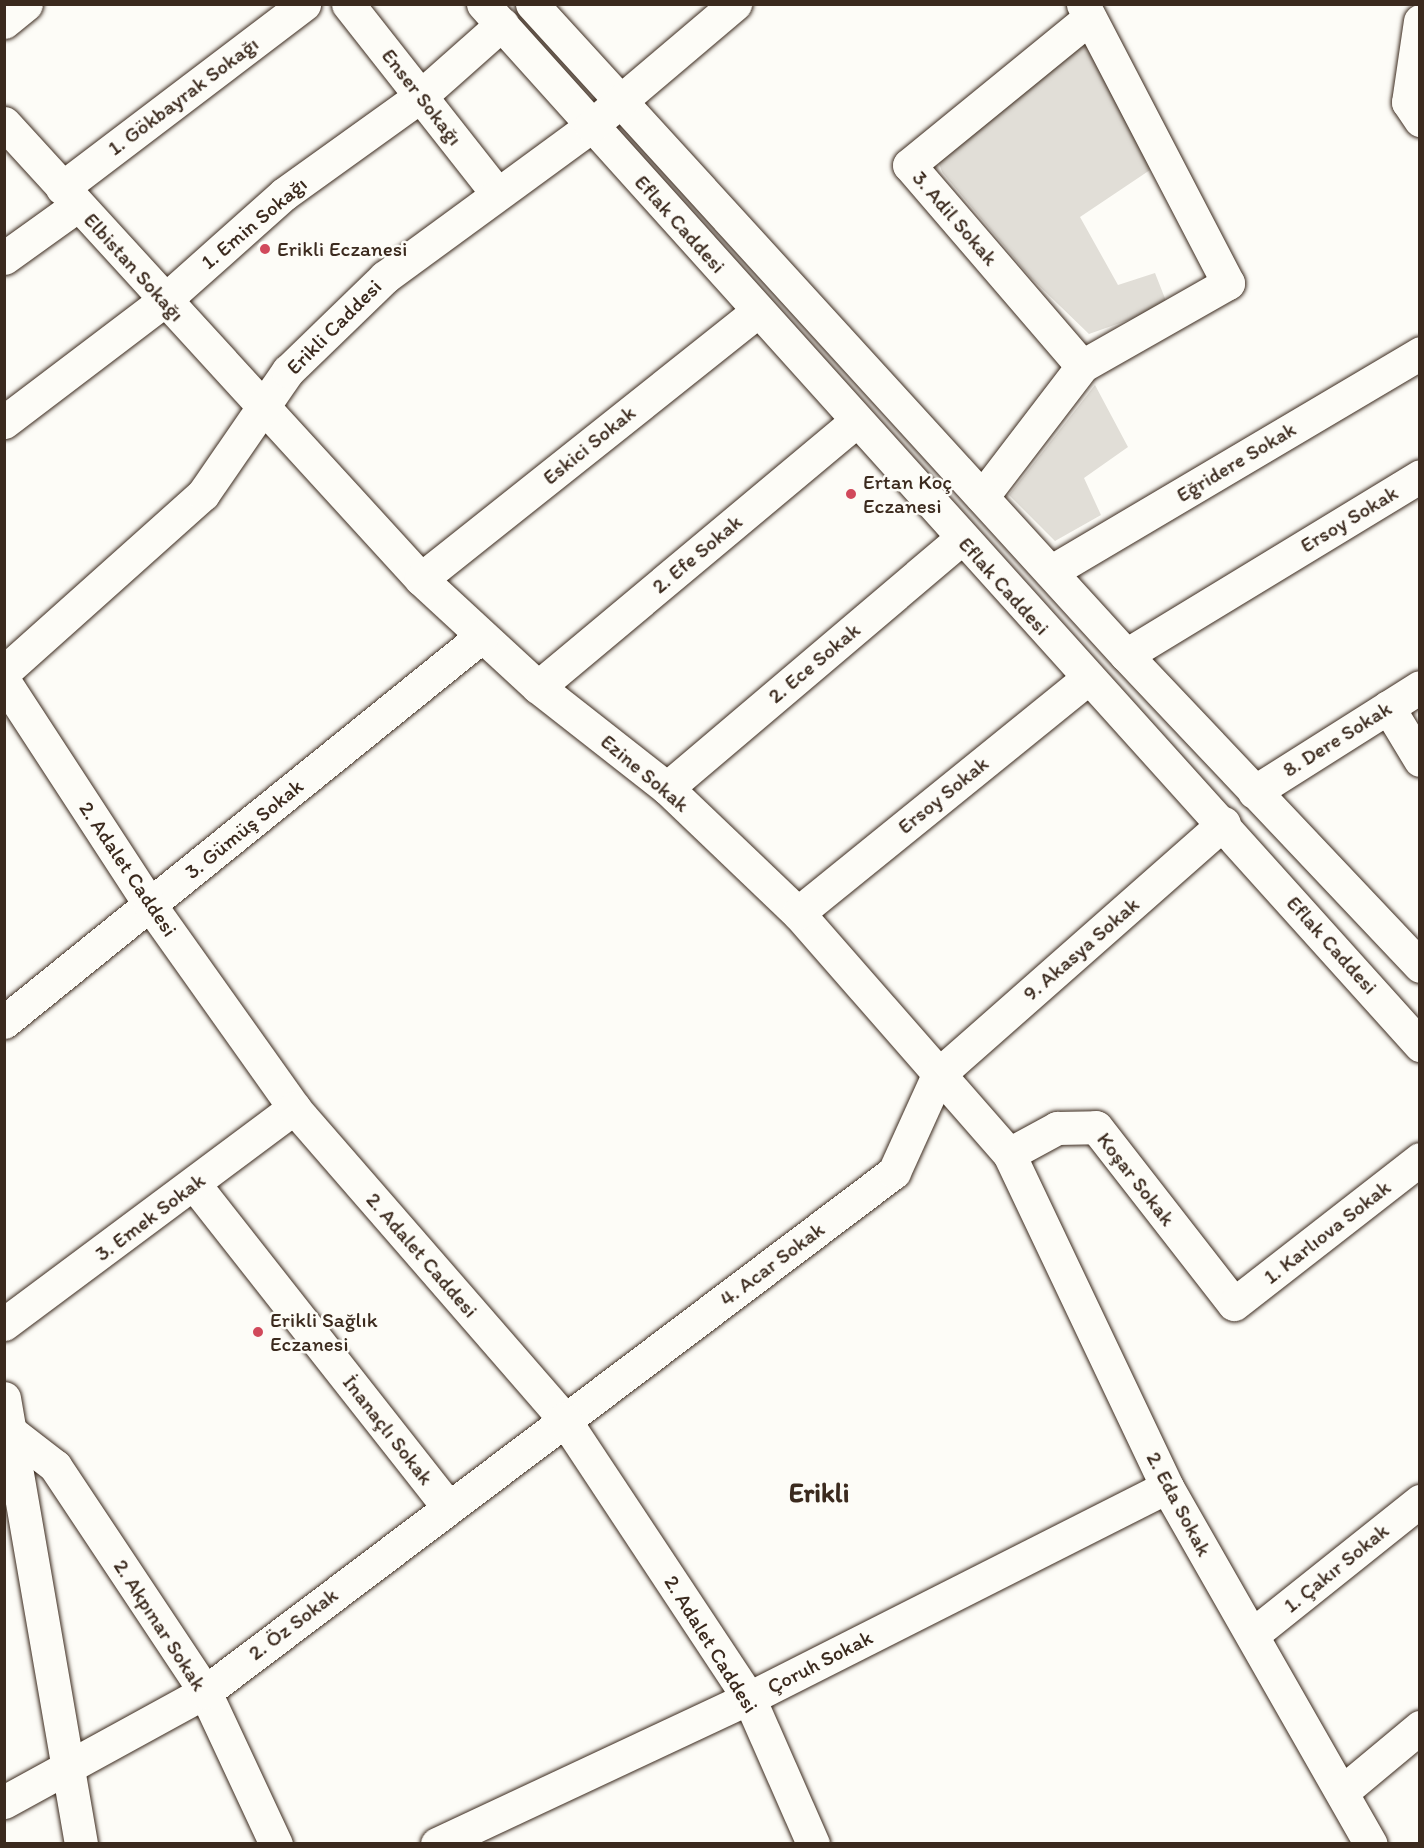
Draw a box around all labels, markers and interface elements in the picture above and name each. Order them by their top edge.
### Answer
street label: 1. Gökbayrak Sokağı [103,31,263,161]
street label: Enser Sokağı [376,44,468,150]
street label: 3. Adil Sokak [907,166,1003,270]
street label: Eflak Caddesi [629,169,731,279]
street label: 1. Emin Sokağı [196,172,312,274]
street label: Elbistan Sokağı [79,208,189,326]
place label: Erikli Eczanesi [277,236,407,262]
marker: Erikli Eczanesi [258,242,272,256]
street label: Erikli Caddesi [281,274,387,380]
street label: Eskici Sokak [538,400,640,490]
street label: Eğridere Sokak [1172,416,1300,508]
place label: Ertan Koç Eczanesi [863,469,952,519]
street label: Ersoy Sokak [1296,480,1402,558]
marker: Ertan Koç Eczanesi [844,487,858,501]
street label: 2. Efe Sokak [647,509,747,599]
street label: Eflak Caddesi [953,531,1055,641]
street label: 2. Ece Sokak [763,617,865,709]
street label: 8. Dere Sokak [1278,696,1396,782]
street label: Ezine Sokak [596,729,694,817]
street label: Ersoy Sokak [893,751,993,839]
street label: 3. Gümüş Sokak [180,774,308,884]
street label: 2. Adalet Caddesi [74,797,182,941]
street label: Eflak Caddesi [1281,890,1383,1000]
street label: 9. Akasya Sokak [1018,892,1144,1006]
street label: Koşar Sokak [1092,1127,1180,1231]
street label: 3. Emek Sokak [90,1168,210,1266]
street label: 1. Karlıova Sokak [1259,1175,1395,1289]
street label: 2. Adalet Caddesi [361,1187,483,1323]
street label: 4. Acar Sokak [715,1217,829,1311]
place label: Erikli Sağlık Eczanesi [270,1307,378,1357]
marker: Erikli Sağlık Eczanesi [251,1325,265,1339]
street label: İnanaçlı Sokak [337,1370,439,1490]
street label: 2. Eda Sokak [1141,1448,1217,1560]
district label: Erikli [789,1477,849,1509]
street label: 1. Çakır Sokak [1278,1518,1394,1618]
street label: 2. Akpınar Sokak [108,1555,212,1695]
street label: 2. Adalet Caddesi [659,1571,763,1717]
street label: 2. Öz Sokak [243,1582,343,1666]
street label: Çoruh Sokak [764,1625,876,1699]

